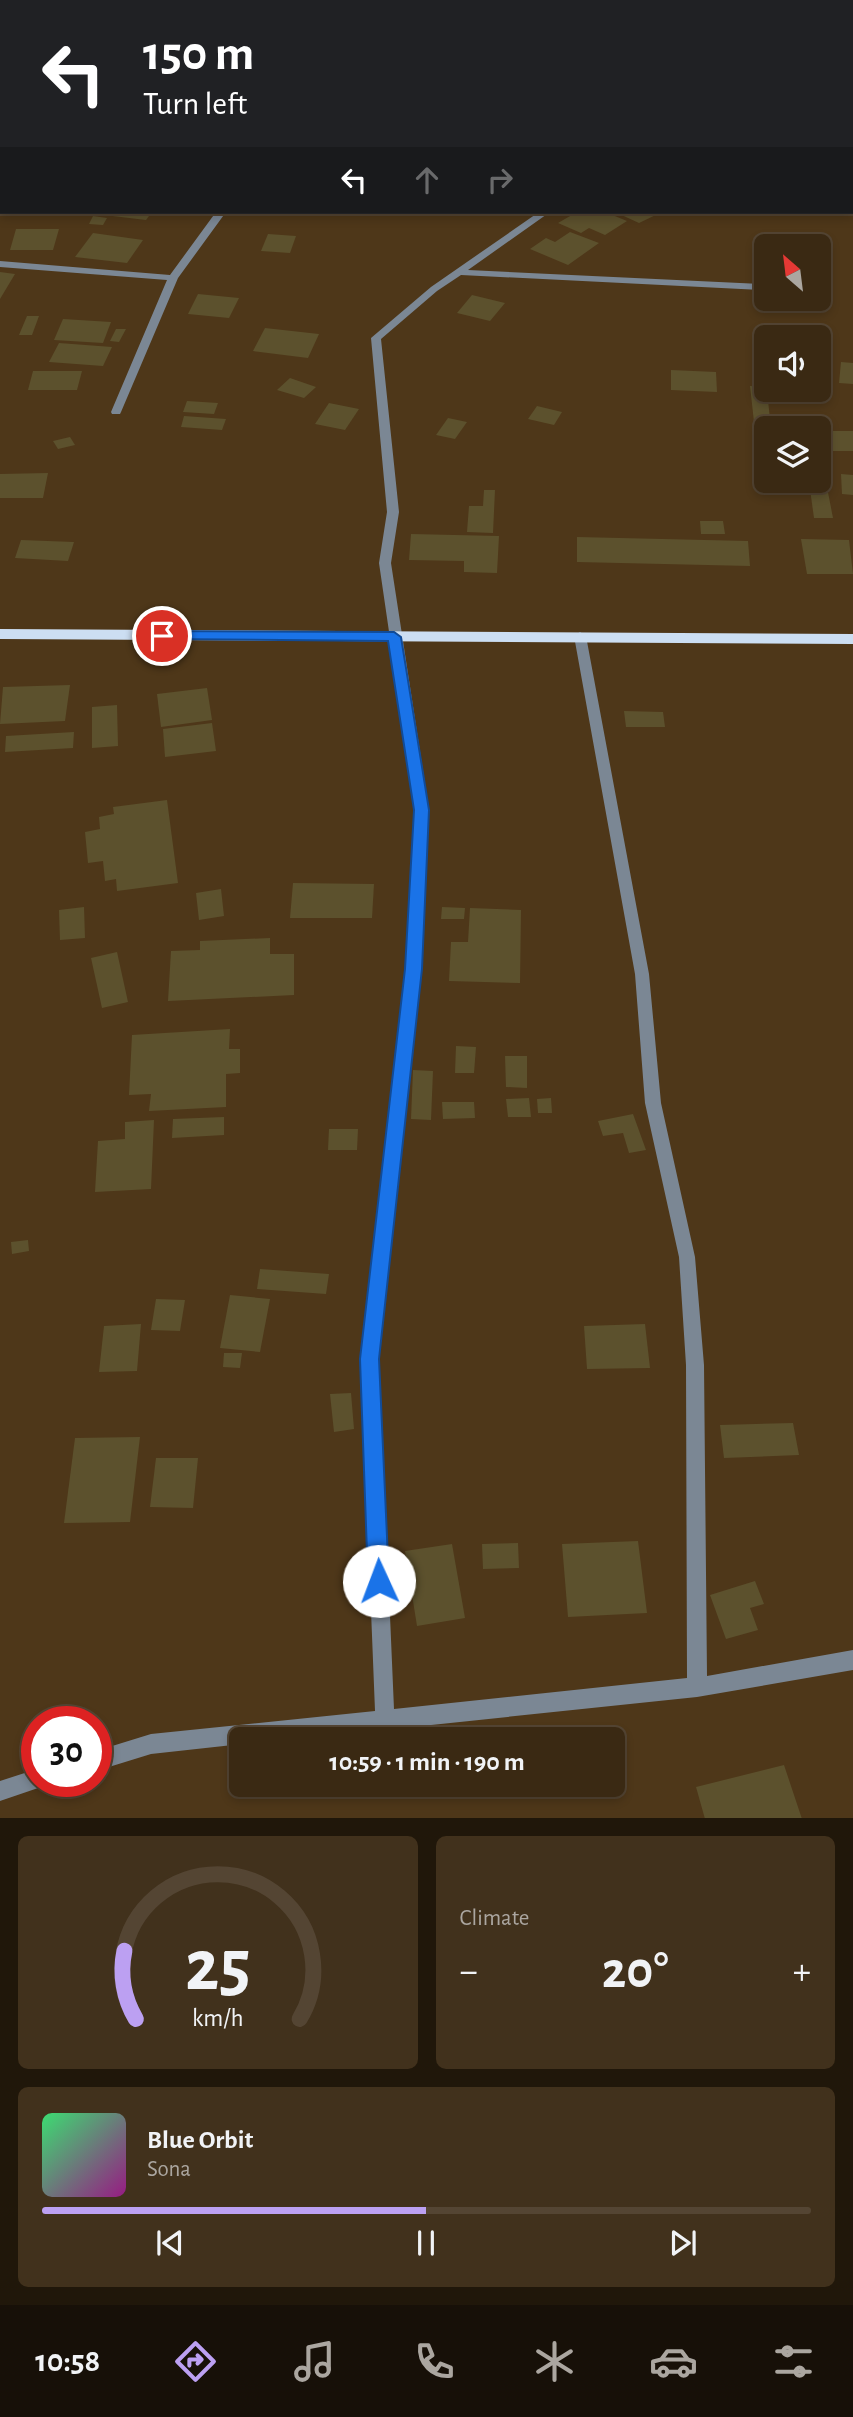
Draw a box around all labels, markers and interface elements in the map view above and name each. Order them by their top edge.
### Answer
icon: left [28,28,119,119]
text: 150 m [143,30,254,79]
text: Turn left [143,88,247,120]
icon: left [335,161,373,199]
icon: ahead [408,161,446,199]
icon: right [481,161,519,199]
north arrow [754,234,831,312]
map controls [754,234,831,493]
button: sound [754,325,831,402]
button: layers [754,416,831,493]
pin [132,606,192,666]
icon: arrive [143,617,181,655]
position arrow [342,1544,416,1618]
speed limit sign: 30 [21,1706,112,1797]
text: 10:59 · 1 min · 190 m [329,1749,525,1775]
text: Climate [460,1907,529,1930]
text: 25 [185,1931,251,2004]
text: 20° [602,1945,669,1997]
text: − [460,1953,478,1991]
text: + [793,1953,811,1991]
text: km/h [192,2005,244,2030]
text: Blue Orbit [147,2127,253,2153]
text: Sona [147,2158,191,2181]
icon: previous [151,2224,189,2262]
icon: pause [407,2224,445,2262]
icon: next [664,2224,702,2262]
icon: directions [171,2337,220,2386]
icon: music [290,2337,339,2386]
icon: phone [410,2337,459,2386]
icon: climate [530,2337,579,2386]
icon: car [649,2337,698,2386]
icon: filters [769,2337,818,2386]
text: 10:58 [35,2345,100,2377]

